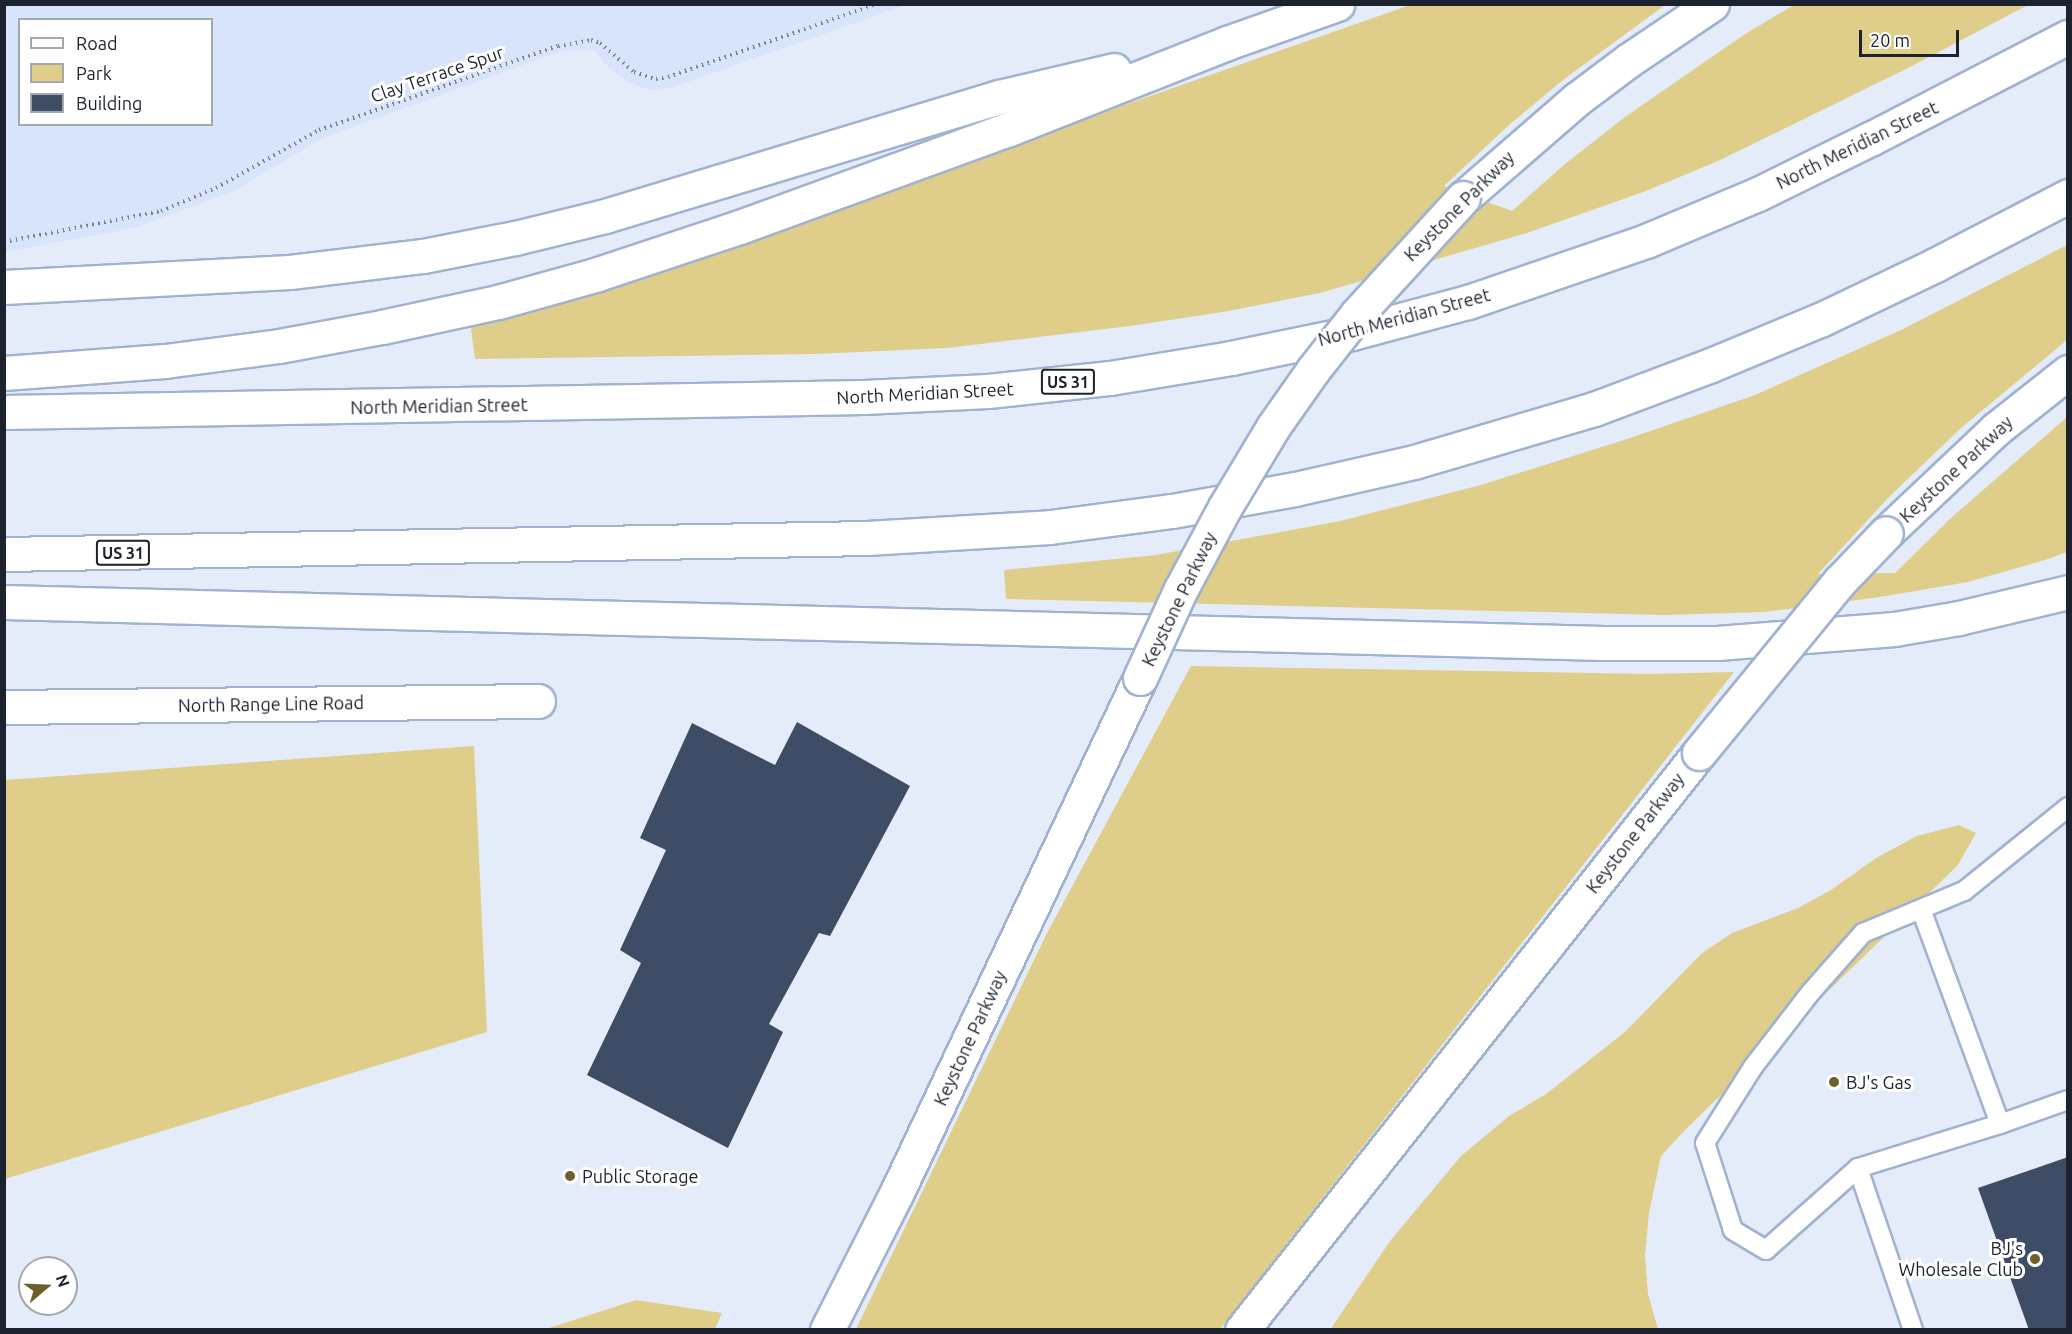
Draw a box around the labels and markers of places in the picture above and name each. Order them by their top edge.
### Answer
place label: BJ's Gas [1846,1071,1912,1093]
marker: BJ's Gas [1827,1075,1841,1089]
place label: Public Storage [582,1165,698,1187]
marker: Public Storage [563,1169,577,1183]
place label: BJ's Wholesale Club [1899,1238,2023,1280]
marker: BJ's Wholesale Club [2028,1252,2042,1266]

